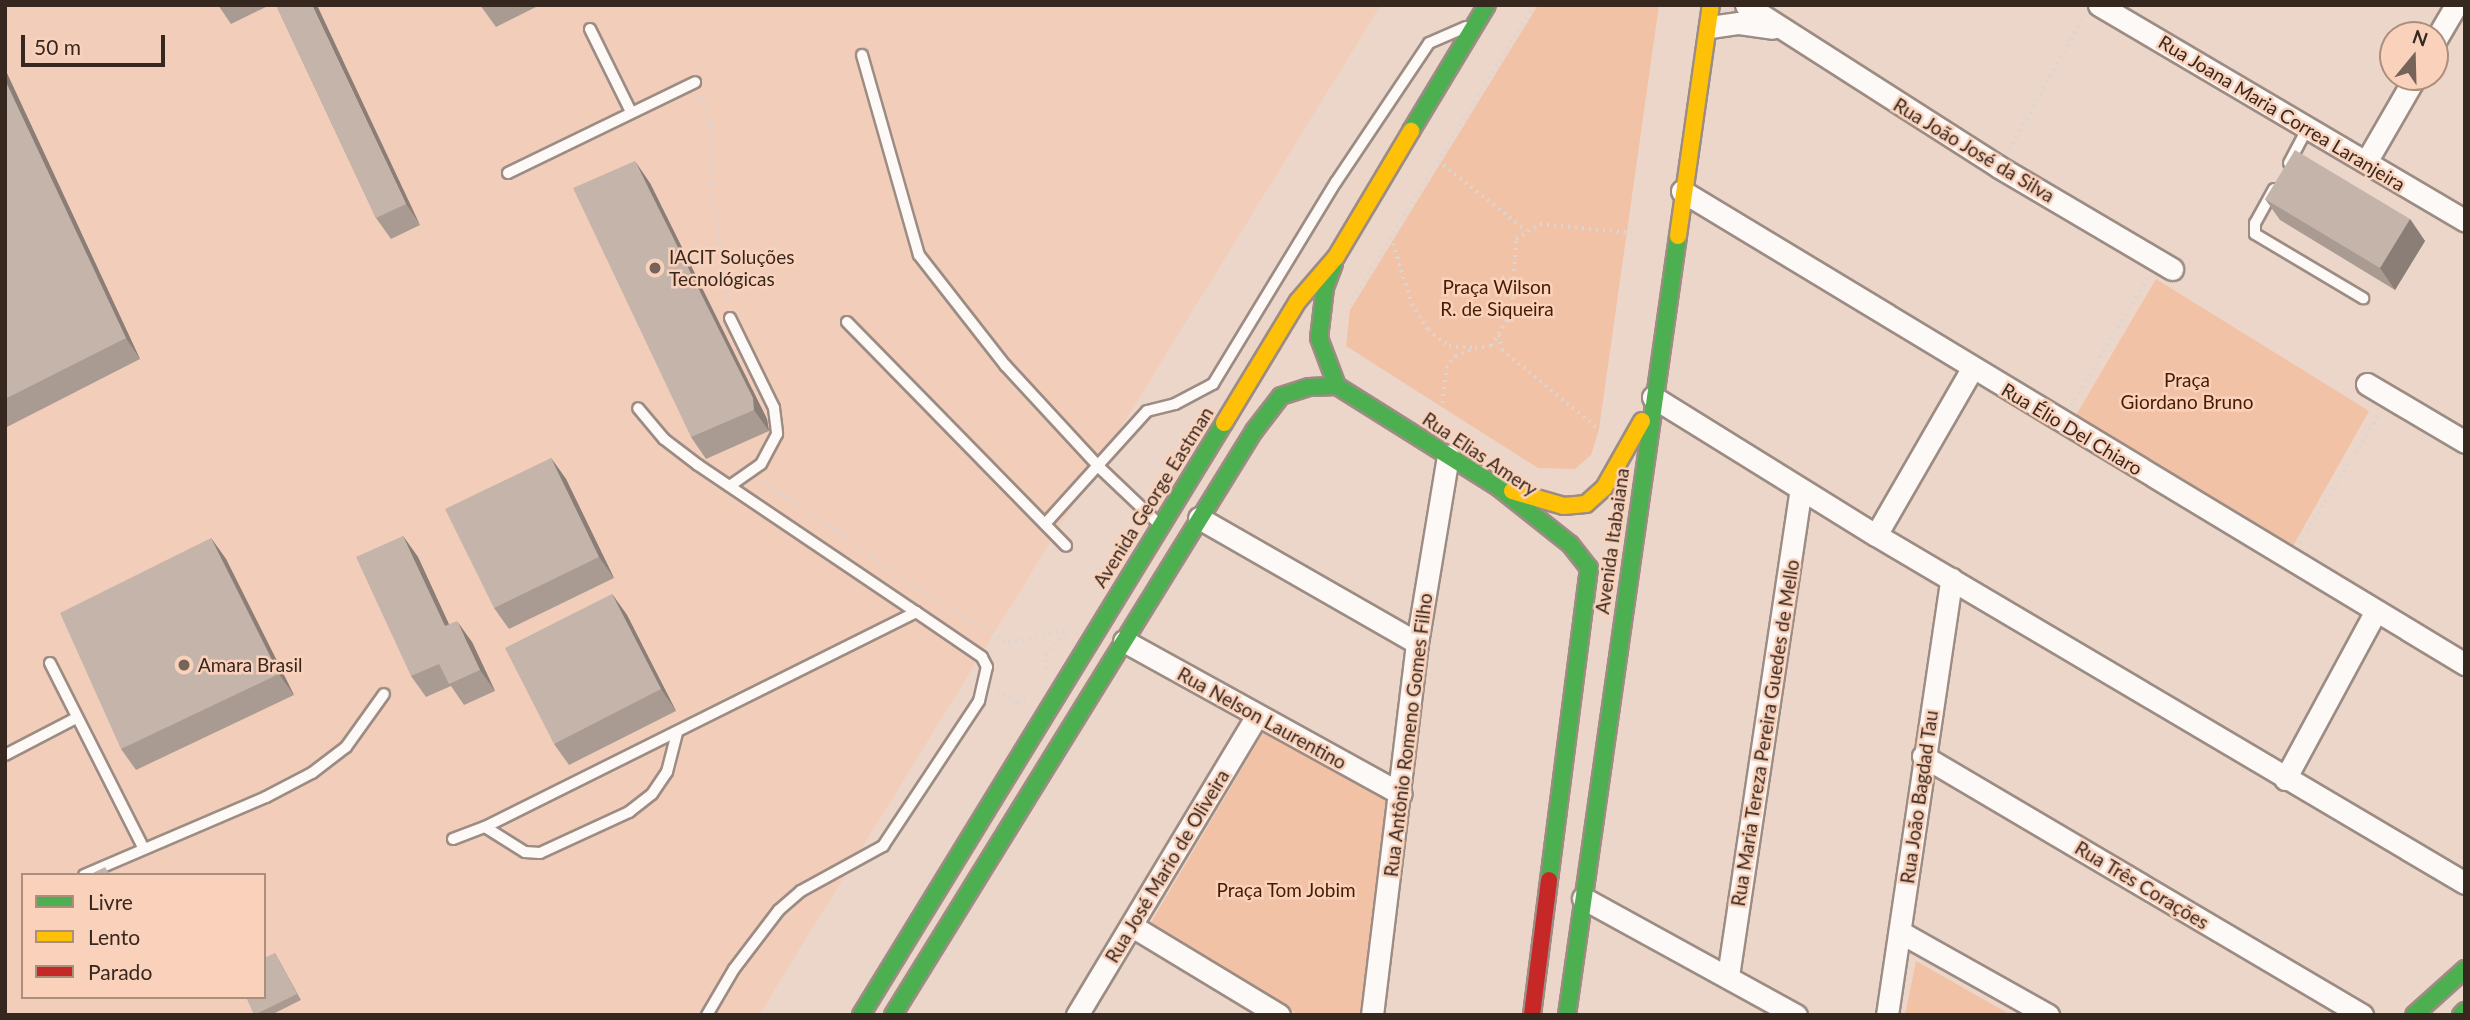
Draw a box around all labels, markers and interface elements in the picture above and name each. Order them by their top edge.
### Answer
scale bar [24,21,168,65]
north arrow [2379,21,2449,91]
text: N [2410,24,2431,51]
street label: Rua Joana Maria Correa Laranjeira [2154,30,2410,196]
text: 50 m [34,34,81,59]
street label: Rua João José da Silva [1889,93,2059,207]
place label: IACIT Soluções Tecnológicas [669,246,795,290]
marker: IACIT Soluções Tecnológicas [647,260,663,276]
park label: Praça Wilson R. de Siqueira [1440,276,1554,320]
park label: Praça Giordano Bruno [2121,369,2253,413]
street label: Rua Élio Del Chiaro [1997,378,2147,480]
street label: Avenida George Eastman [1088,402,1218,592]
street label: Rua Elias Amery [1418,407,1542,501]
street label: Avenida Itabaiana [1590,467,1634,615]
street label: Rua Maria Tereza Pereira Guedes de Mello [1726,558,1804,908]
street label: Rua Antônio Romeno Gomes Filho [1379,591,1437,879]
place label: Amara Brasil [198,654,303,676]
marker: Amara Brasil [176,657,192,673]
street label: Rua Nelson Laurentino [1174,662,1350,774]
street label: Rua João Bagdad Tau [1895,708,1943,886]
street label: Rua José Mario de Oliveira [1100,765,1234,967]
street label: Rua Três Corações [2071,836,2213,934]
legend [21,873,266,999]
park label: Praça Tom Jobim [1216,879,1356,901]
text: Livre [88,889,133,914]
text: Lento [88,924,140,949]
text: Parado [88,959,152,984]

